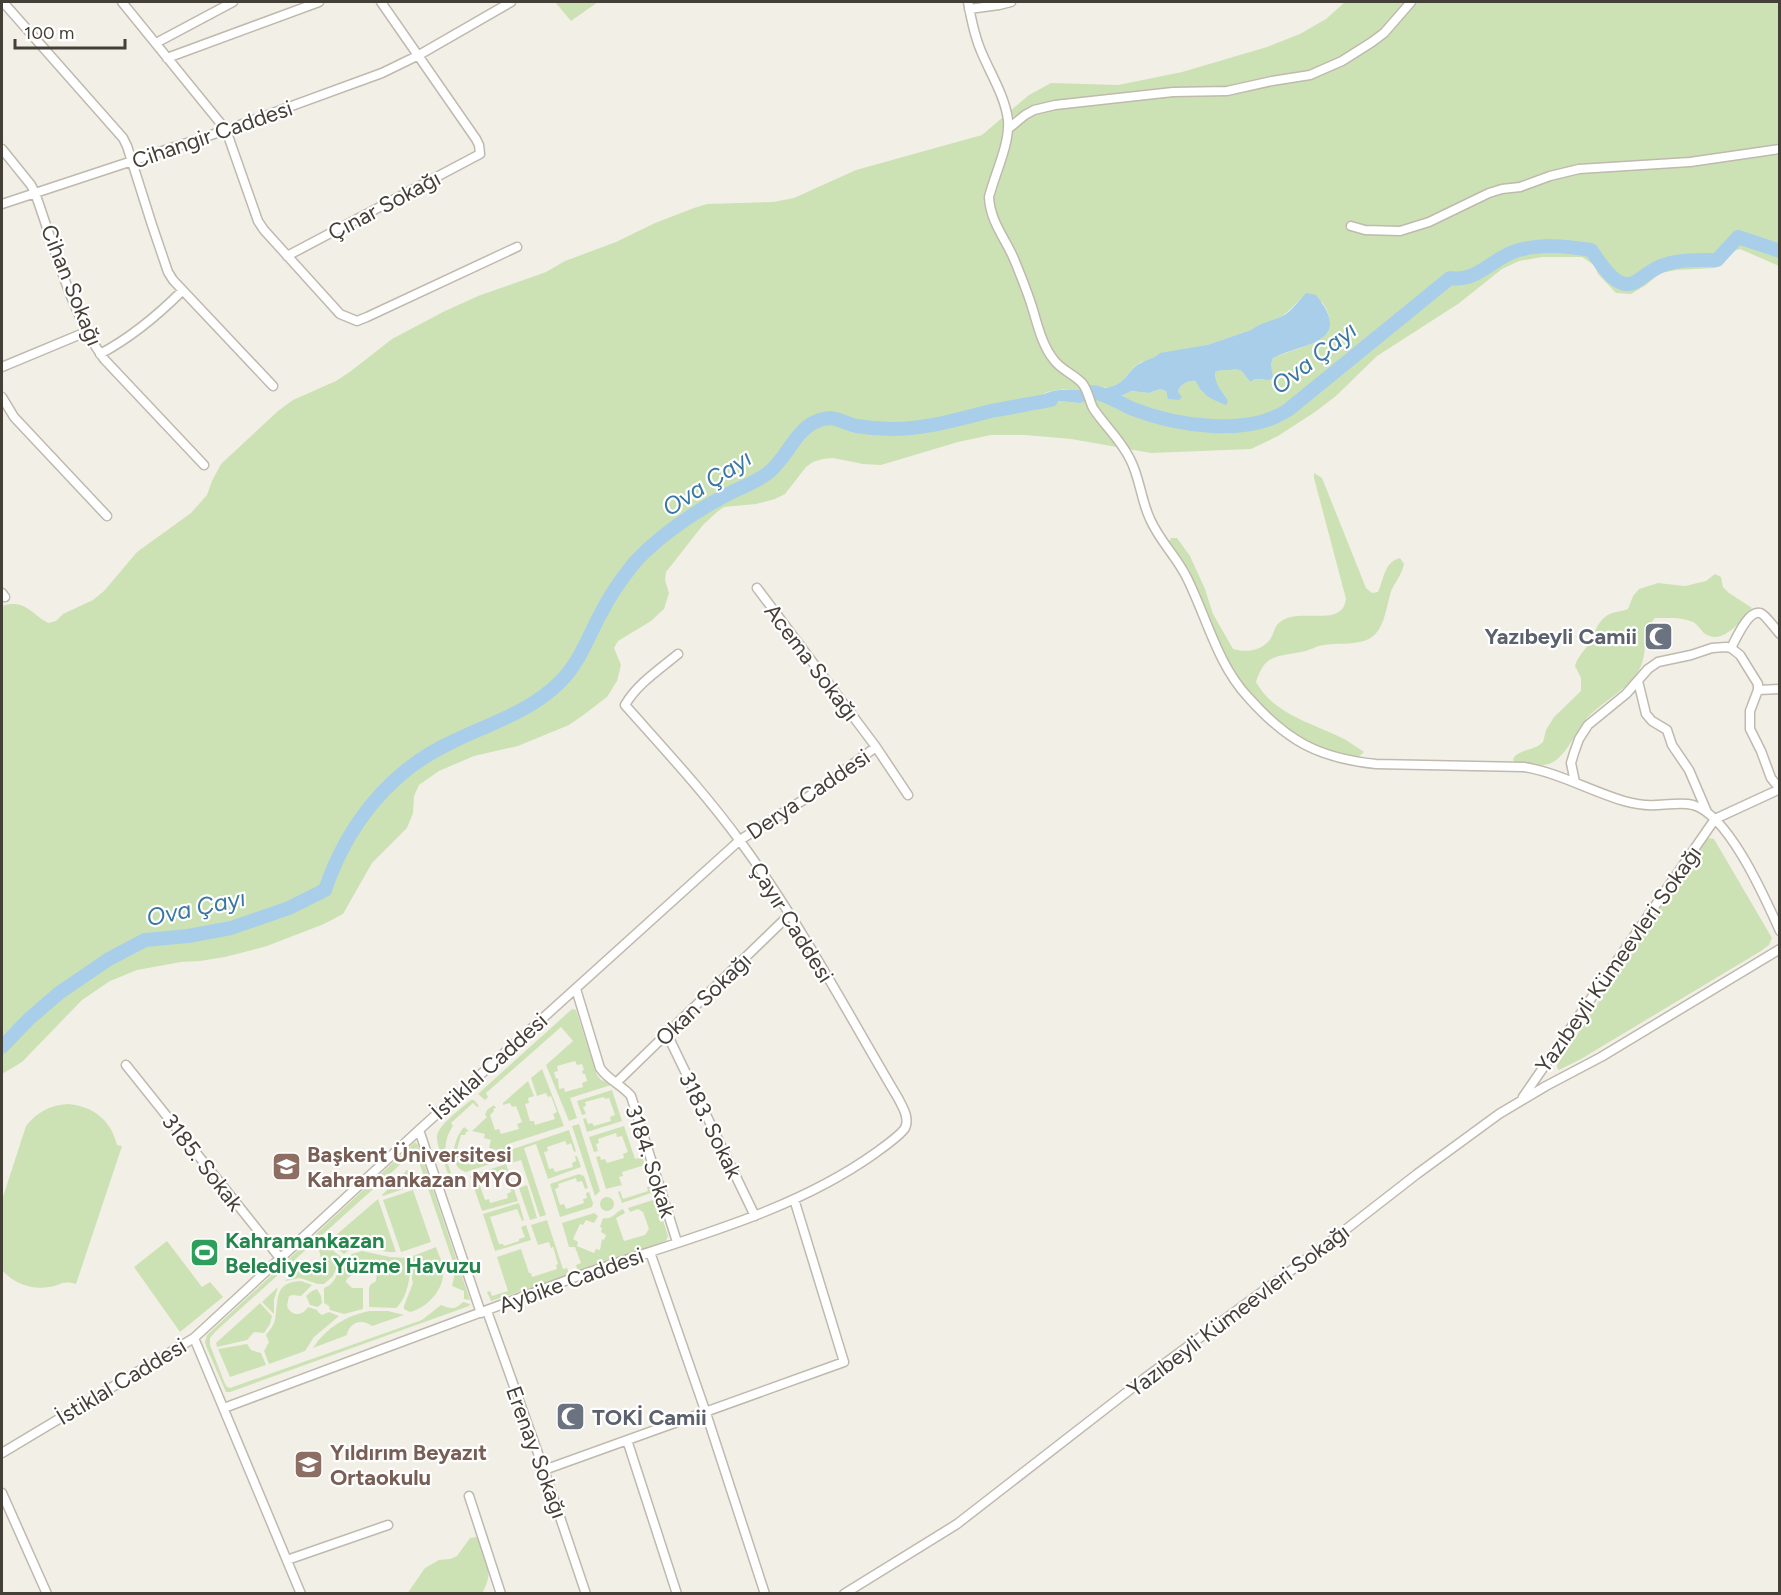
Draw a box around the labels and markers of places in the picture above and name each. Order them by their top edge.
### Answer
mosque icon: Yazıbeyli Camii [1642,620,1674,652]
place label: Yazıbeyli Camii [1484,623,1637,650]
place label: Başkent Üniversitesi Kahramankazan MYO [307,1141,522,1193]
school or university icon: Başkent Üniversitesi Kahramankazan MYO [270,1151,302,1183]
place label: Kahramankazan Belediyesi Yüzme Havuzu [225,1227,481,1279]
sports icon: Kahramankazan Belediyesi Yüzme Havuzu [188,1237,220,1269]
mosque icon: TOKİ Camii [555,1401,587,1433]
place label: TOKİ Camii [592,1404,707,1431]
place label: Yıldırım Beyazıt Ortaokulu [330,1439,487,1491]
school or university icon: Yıldırım Beyazıt Ortaokulu [293,1449,325,1481]

